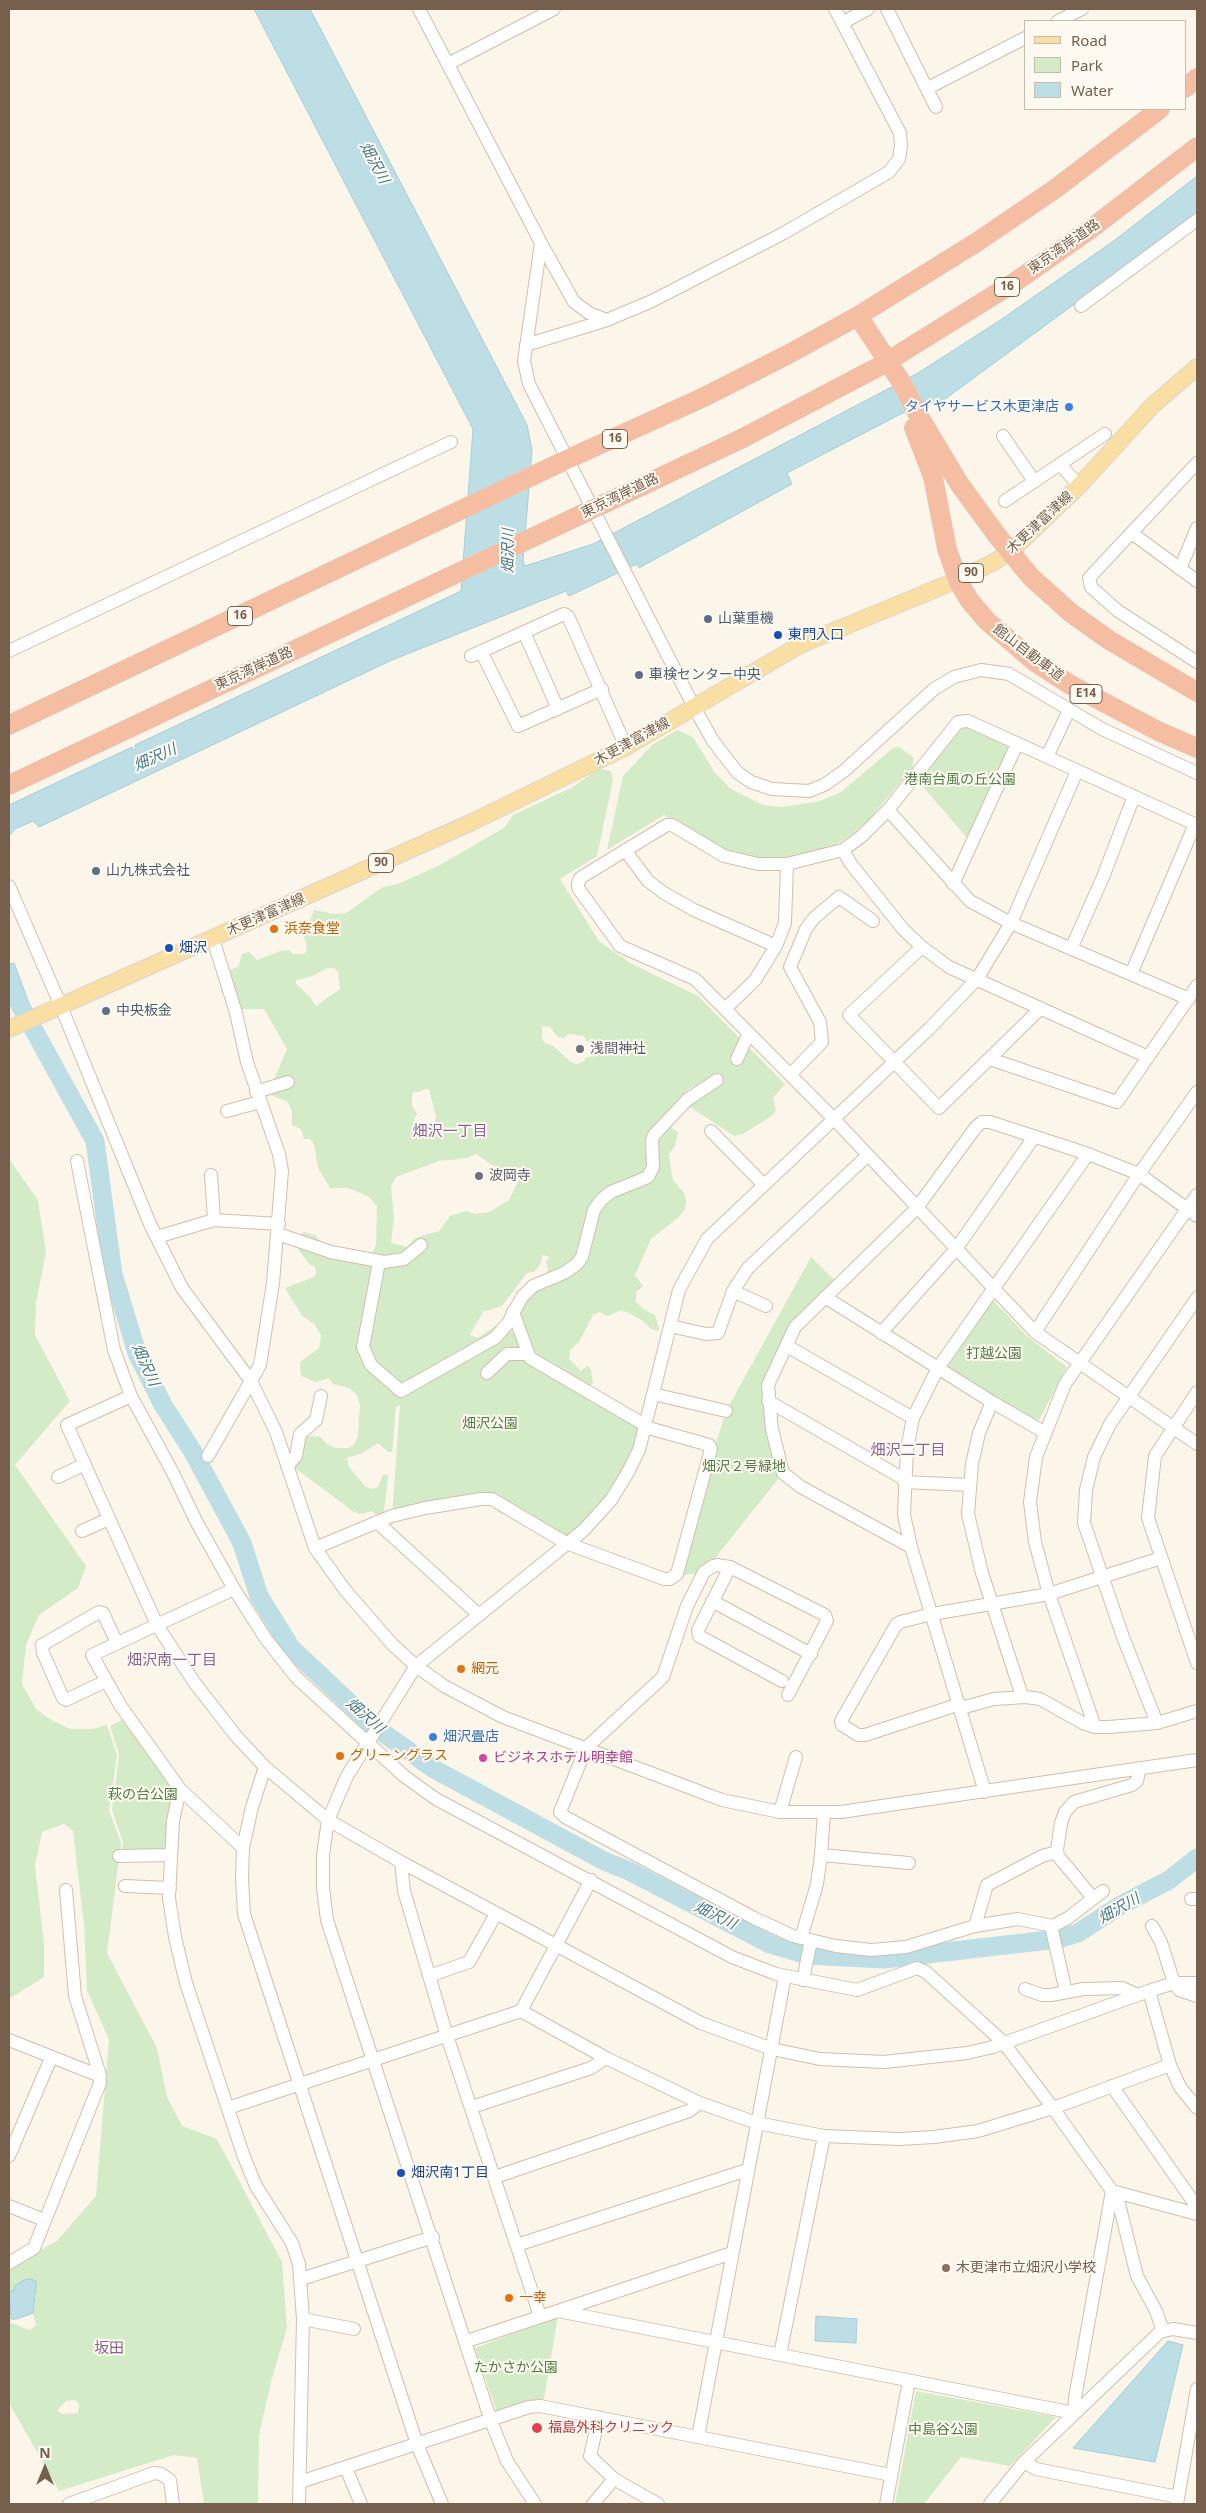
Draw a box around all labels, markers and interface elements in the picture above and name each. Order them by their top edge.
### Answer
legend [1024,20,1186,110]
text: Road [1071,30,1107,50]
text: Park [1071,55,1103,75]
text: Water [1071,80,1113,100]
water label: 畑沢川 [355,139,393,187]
street label: 東京湾岸道路 [1025,216,1103,278]
road number: 16 [994,278,1020,296]
place label: タイヤサービス木更津店 [905,399,1059,415]
marker: タイヤサービス木更津店 [1063,401,1075,413]
road number: 16 [602,429,628,448]
street label: 東京湾岸道路 [579,470,661,522]
street label: 木更津富津線 [1004,488,1076,558]
water label: 畑沢川 [500,529,518,573]
road number: 90 [958,564,984,582]
road number: 16 [228,606,252,626]
place label: 山葉重機 [718,611,774,627]
marker: 山葉重機 [702,613,714,625]
street label: 館山自動車道 [989,621,1067,685]
place label: 東門入口 [788,627,844,643]
marker: 東門入口 [772,629,784,641]
street label: 東京湾岸道路 [212,644,296,694]
place label: 車検センター中央 [649,667,761,683]
marker: 車検センター中央 [633,669,645,681]
road number: E14 [1070,684,1102,704]
street label: 木更津富津線 [591,714,673,770]
water label: 畑沢川 [131,741,179,775]
park label: 港南台風の丘公園 [904,772,1016,788]
road number: 90 [368,854,394,872]
place label: 山九株式会社 [106,863,190,879]
marker: 山九株式会社 [90,865,102,877]
street label: 木更津富津線 [224,890,308,940]
place label: 浜奈食堂 [284,921,340,937]
marker: 浜奈食堂 [268,923,280,935]
place label: 畑沢 [179,940,207,956]
marker: 畑沢 [163,942,175,954]
place label: 中央板金 [116,1003,172,1019]
marker: 中央板金 [100,1005,112,1017]
place label: 浅間神社 [590,1041,646,1057]
marker: 浅間神社 [574,1043,586,1055]
district label: 畑沢一丁目 [413,1123,487,1141]
place label: 波岡寺 [489,1168,531,1184]
marker: 波岡寺 [473,1170,485,1182]
water label: 畑沢川 [128,1341,162,1389]
park label: 打越公園 [966,1346,1022,1362]
park label: 畑沢公園 [462,1416,518,1432]
district label: 畑沢二丁目 [871,1442,945,1460]
park label: 畑沢２号緑地 [702,1459,786,1475]
district label: 畑沢南一丁目 [127,1652,217,1670]
place label: 網元 [471,1661,499,1677]
marker: 網元 [455,1663,467,1675]
water label: 畑沢川 [342,1694,388,1738]
place label: 畑沢畳店 [443,1729,499,1745]
marker: 畑沢畳店 [427,1731,439,1743]
place label: グリーングラス [350,1748,448,1764]
marker: グリーングラス [334,1750,346,1762]
place label: ビジネスホテル明幸館 [493,1750,633,1766]
marker: ビジネスホテル明幸館 [477,1752,489,1764]
park label: 萩の台公園 [108,1787,178,1803]
water label: 畑沢川 [1095,1890,1143,1928]
water label: 畑沢川 [691,1898,739,1934]
place label: 畑沢南1丁目 [411,2165,489,2181]
marker: 畑沢南1丁目 [395,2167,407,2179]
place label: 木更津市立畑沢小学校 [956,2260,1096,2276]
marker: 木更津市立畑沢小学校 [940,2262,952,2274]
place label: 一幸 [519,2290,547,2306]
marker: 一幸 [503,2292,515,2304]
district label: 坂田 [94,2340,124,2358]
park label: たかさか公園 [474,2360,558,2376]
place label: 福島外科クリニック [548,2420,674,2436]
marker: 福島外科クリニック [530,2421,544,2435]
park label: 中島谷公園 [908,2422,978,2438]
north arrow [20,2443,70,2493]
text: N [39,2443,51,2462]

